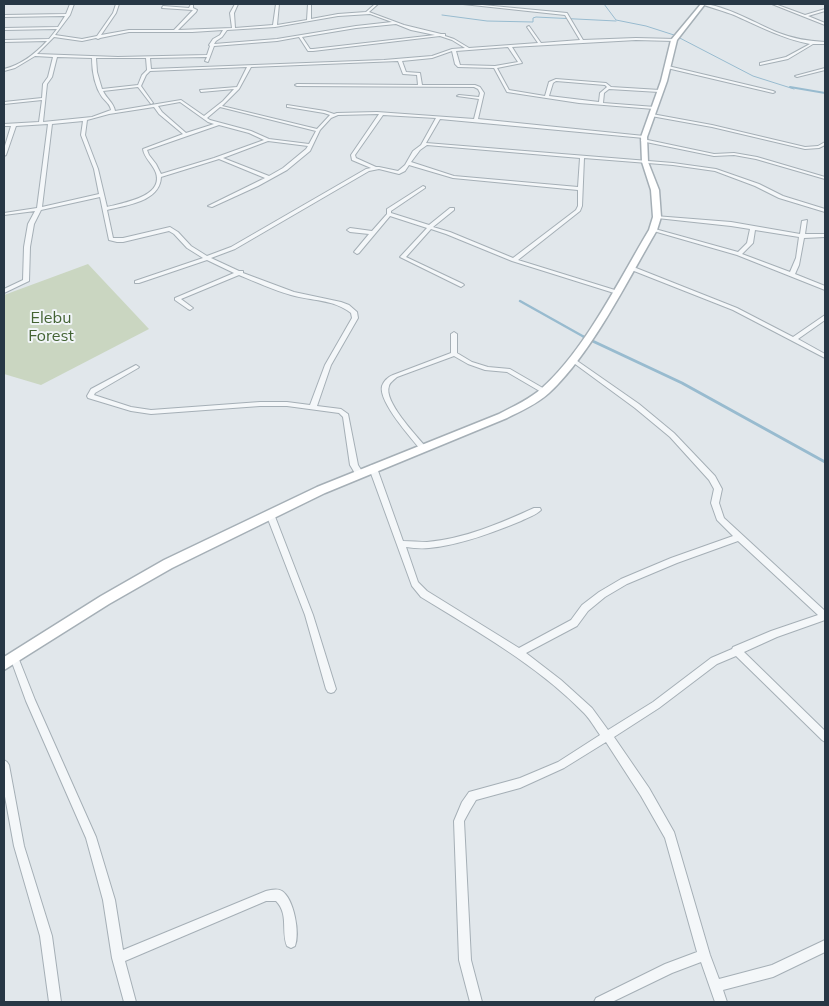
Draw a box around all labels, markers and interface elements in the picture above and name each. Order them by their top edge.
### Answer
park label: Elebu Forest [28,308,74,346]

